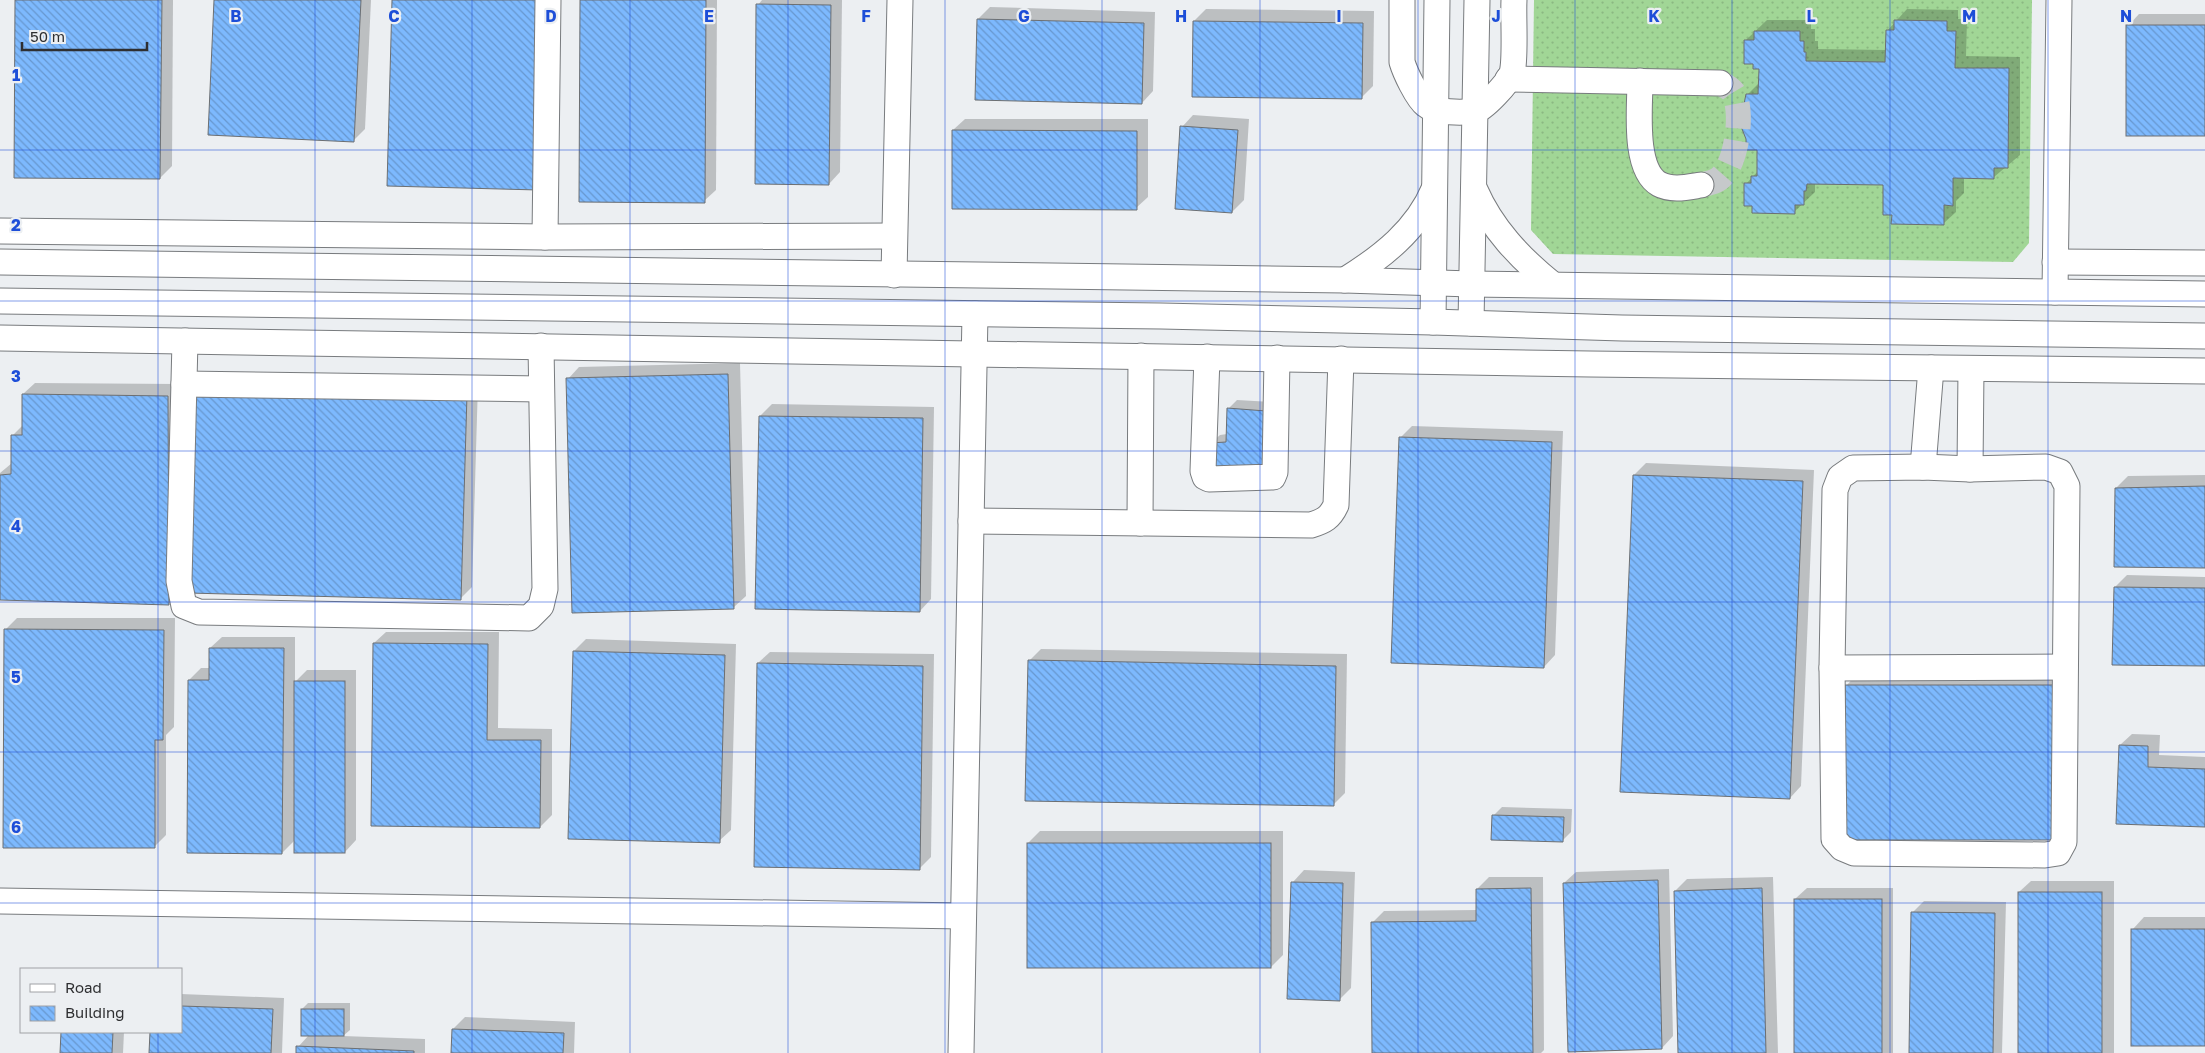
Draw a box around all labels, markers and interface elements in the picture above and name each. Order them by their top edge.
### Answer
text: B [230,6,242,26]
text: C [388,6,400,26]
text: D [545,6,557,26]
text: E [704,6,714,26]
text: F [861,6,871,26]
text: G [1018,6,1030,26]
text: H [1175,6,1187,26]
text: I [1336,6,1342,26]
text: J [1491,6,1501,26]
text: K [1648,6,1660,26]
text: L [1806,6,1816,26]
text: M [1962,6,1976,26]
text: N [2120,6,2132,26]
scale bar [22,20,148,52]
text: 50 m [30,27,65,45]
text: 1 [12,65,20,85]
text: 2 [11,215,21,235]
text: 3 [11,366,21,386]
text: 4 [11,516,21,536]
text: 5 [11,667,21,687]
text: 6 [11,817,21,837]
legend [20,968,182,1033]
text: Road [65,978,102,996]
text: Building [65,1003,125,1021]

